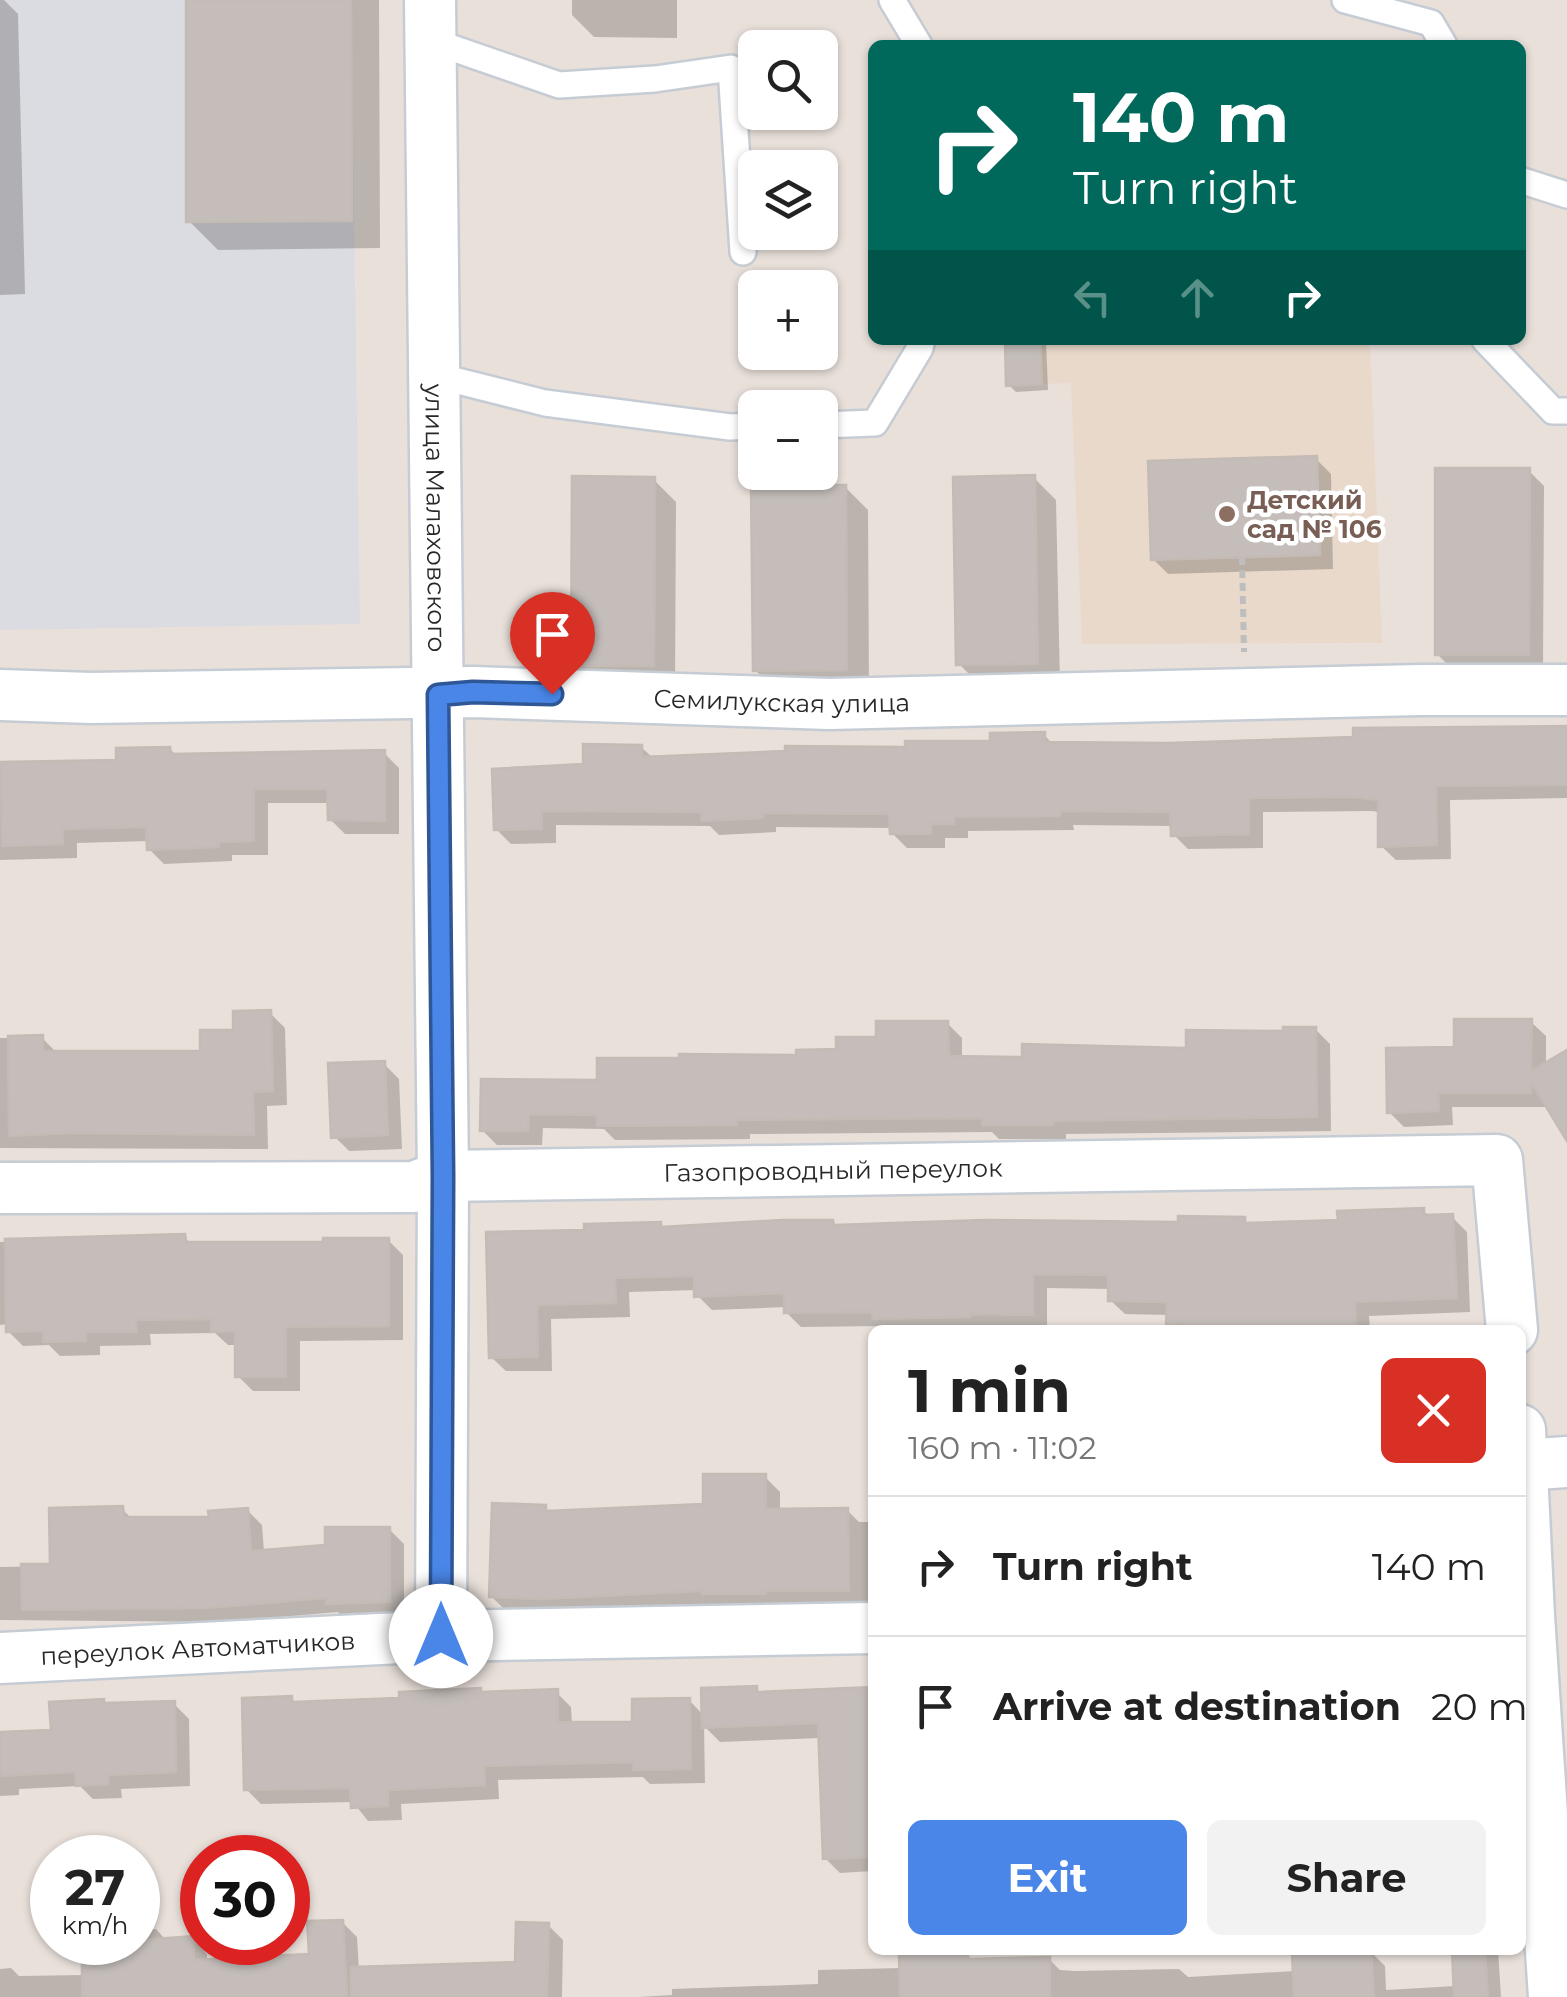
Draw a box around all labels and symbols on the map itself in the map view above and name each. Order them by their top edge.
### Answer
street label: улица Малаховского [419,382,452,653]
place label: Детский сад № 106 [1247,485,1382,544]
marker: Детский сад № 106 [1216,503,1238,525]
pin [510,592,595,695]
street label: Семилукская улица [653,683,910,719]
street label: Газопроводный переулок [663,1153,1003,1188]
position arrow [389,1584,493,1688]
street label: переулок Автоматчиков [40,1625,356,1671]
speed limit sign: 30 [180,1835,310,1965]

